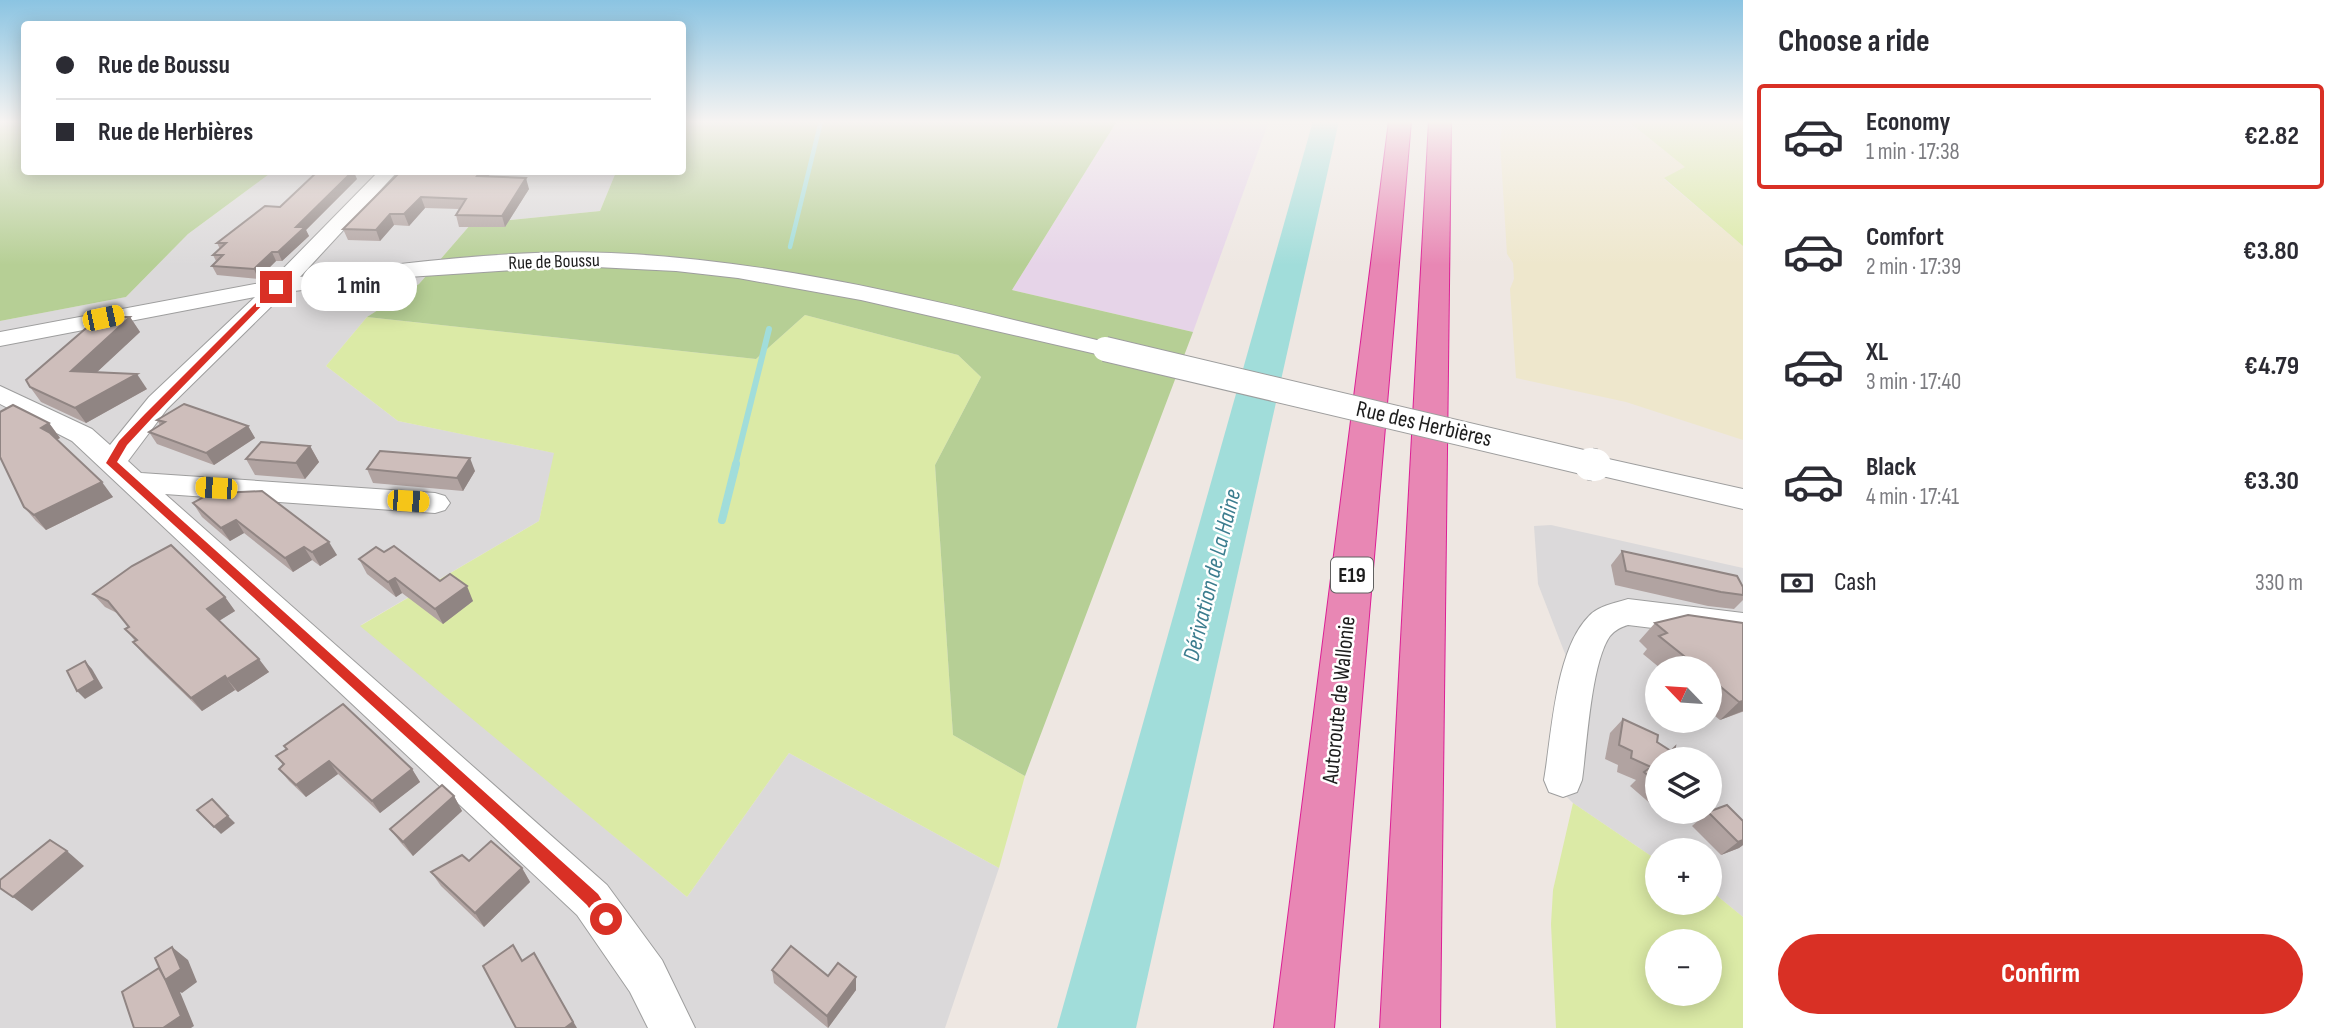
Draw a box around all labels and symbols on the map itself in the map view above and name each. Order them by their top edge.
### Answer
street label: Rue de Boussu [508,249,600,275]
callout: 1 min [300,262,416,312]
route end [260,271,292,303]
car [81,303,126,333]
street label: Rue des Herbières [1354,395,1494,453]
car [195,476,238,500]
water label: Dérivation de La Haine [1177,486,1247,664]
car [387,489,430,513]
road number: E19 [1331,558,1373,592]
street label: Autoroute de Wallonie [1316,615,1362,786]
north arrow [1645,656,1722,733]
route start [590,903,622,935]

